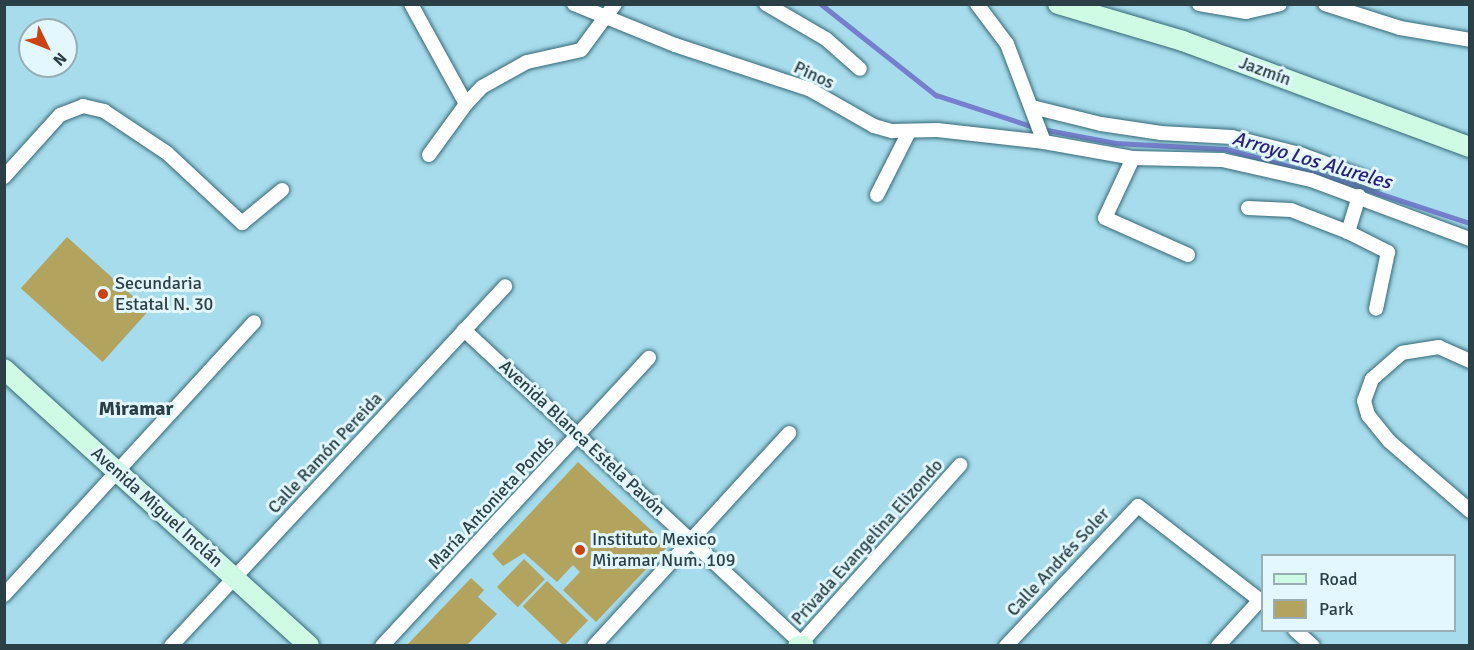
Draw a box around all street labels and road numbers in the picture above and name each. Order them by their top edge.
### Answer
street label: Jazmín [1236,52,1294,90]
street label: Pinos [790,56,838,94]
street label: Avenida Blanca Estela Pavón [495,355,669,521]
street label: Calle Ramón Pereida [263,388,387,518]
street label: María Antonieta Ponds [424,432,558,574]
street label: Avenida Miguel Inclán [87,442,227,572]
street label: Privada Evangelina Elizondo [787,454,947,630]
street label: Calle Andrés Soler [1002,503,1114,621]

